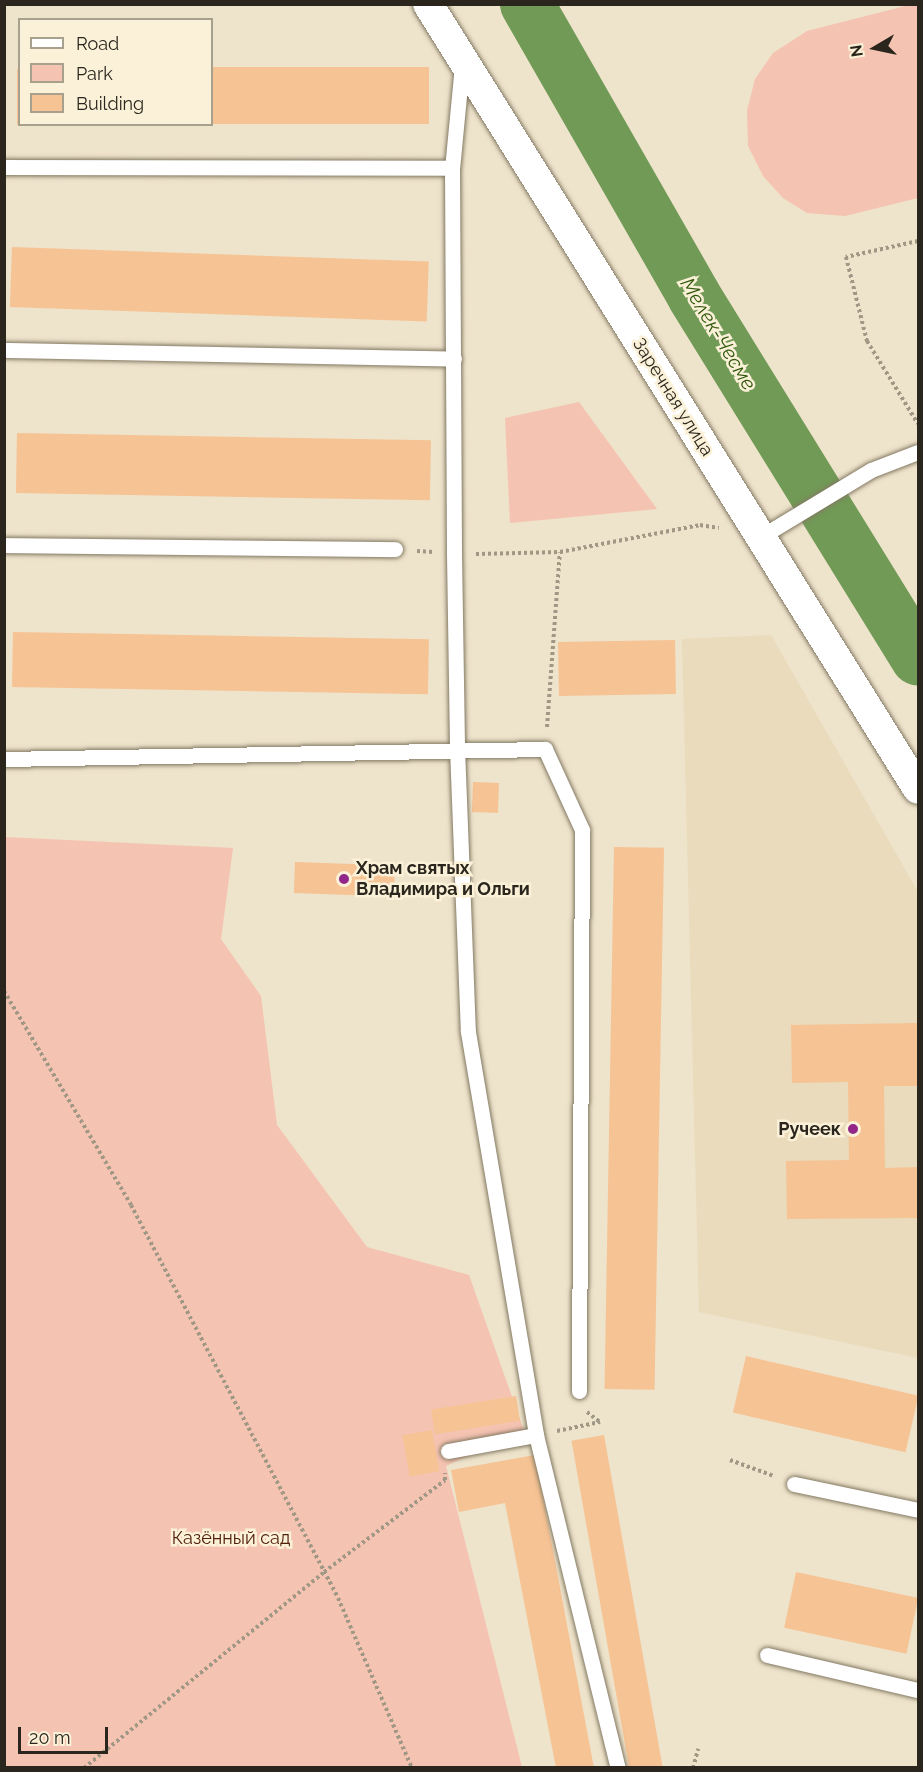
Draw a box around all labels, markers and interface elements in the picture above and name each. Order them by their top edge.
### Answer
legend [18,18,213,126]
north arrow [845,18,905,78]
text: Road [76,33,119,54]
text: N [846,43,867,58]
text: Park [76,63,113,84]
text: Building [76,93,144,114]
water label: Мелек-Чесме [675,273,761,395]
street label: Заречная улица [628,334,718,460]
place label: Храм святых Владимира и Ольги [356,858,530,900]
marker: Храм святых Владимира и Ольги [337,872,351,886]
place label: Ручеек [778,1118,841,1140]
marker: Ручеек [846,1122,860,1136]
park label: Казённый сад [172,1527,290,1549]
scale bar [21,1715,111,1753]
text: 20 m [29,1727,71,1748]

